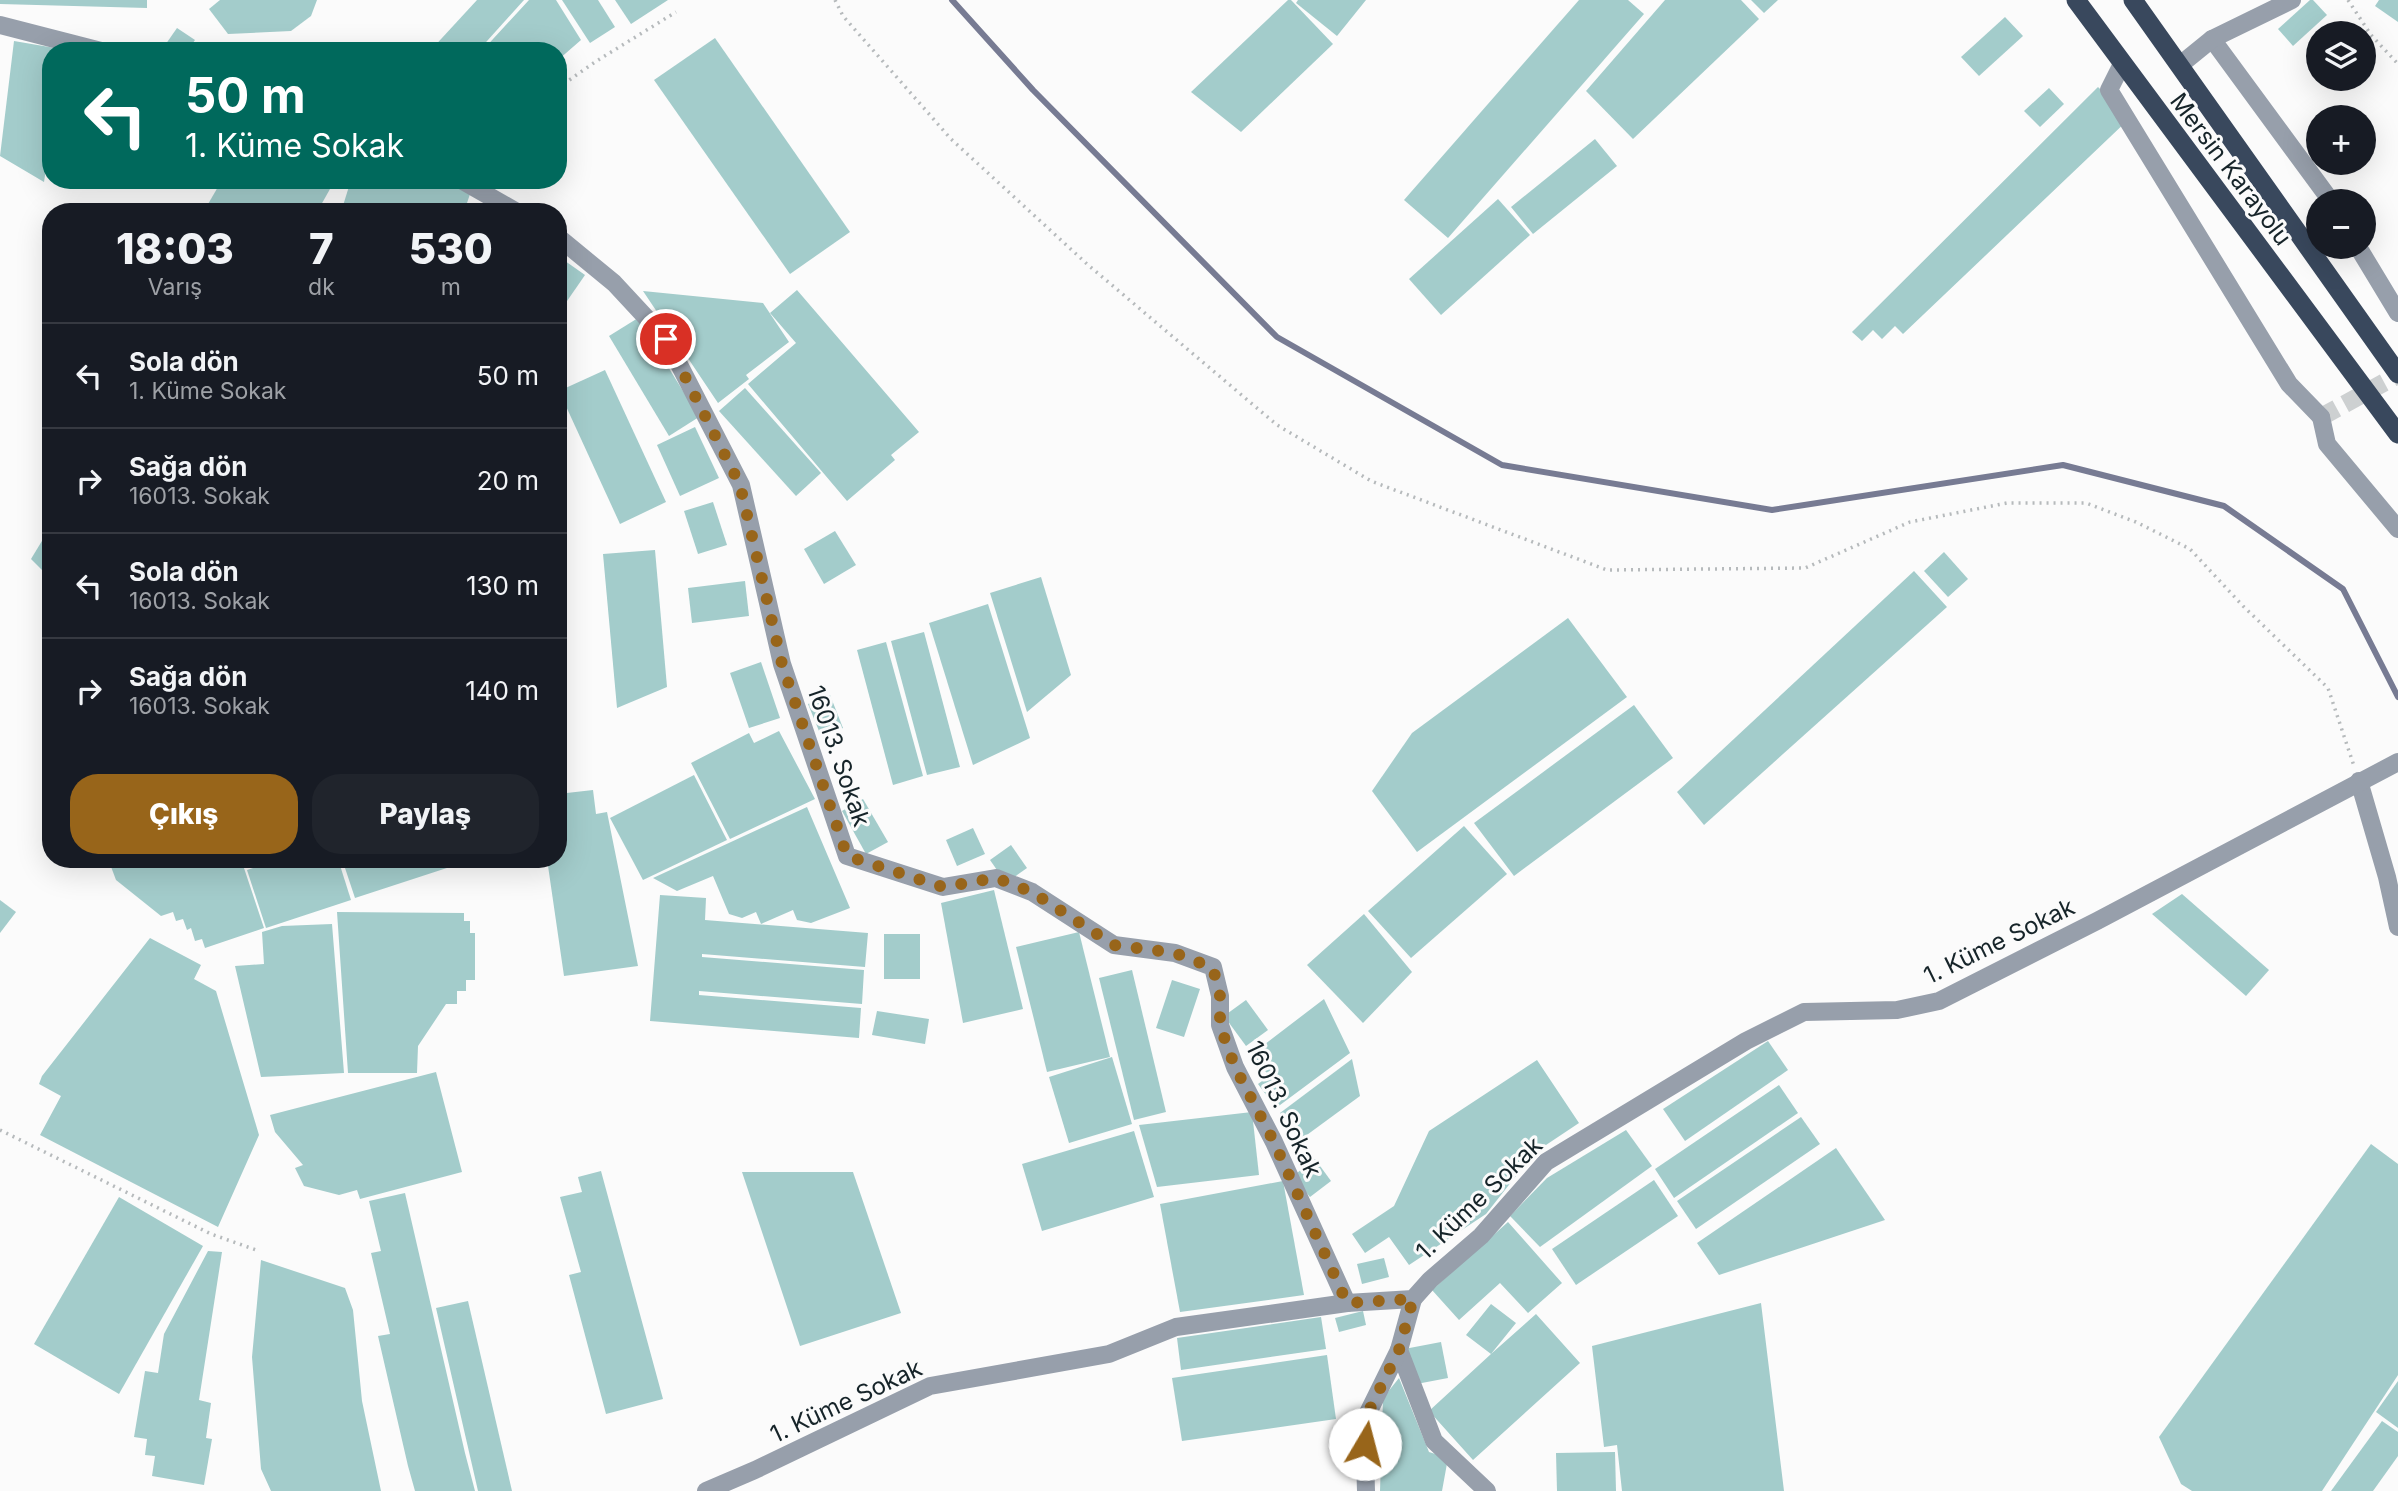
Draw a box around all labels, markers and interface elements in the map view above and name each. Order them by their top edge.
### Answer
map controls [2306,21,2376,259]
button: layers [2306,21,2376,91]
text: 50 m [185,66,306,125]
icon: left [70,70,161,161]
street label: Mersin Karayolu [2164,87,2298,251]
button: + [2306,105,2376,175]
text: 1. Küme Sokak [185,126,404,165]
button: − [2306,189,2376,259]
text: 18:03 [116,223,234,274]
text: 7 [309,223,334,274]
text: 530 [409,223,493,274]
text: Varış [148,273,202,301]
text: dk [308,273,335,301]
text: m [441,273,461,301]
pin [636,309,696,369]
icon: arrive [647,320,685,358]
text: Sola dön [129,346,239,377]
icon: left [70,357,108,395]
text: 50 m [477,360,539,391]
text: 1. Küme Sokak [129,377,286,405]
text: Sağa dön [129,451,247,482]
icon: right [70,462,108,500]
text: 20 m [477,465,539,496]
text: 16013. Sokak [129,482,270,510]
text: Sola dön [129,556,239,587]
icon: left [70,567,108,605]
text: 130 m [466,570,539,601]
text: 16013. Sokak [129,587,270,615]
text: Sağa dön [129,661,247,692]
icon: right [70,672,108,710]
text: 140 m [465,675,539,706]
street label: 16013. Sokak [801,682,877,830]
text: 16013. Sokak [129,692,270,720]
button: Çıkış [70,774,298,854]
button: Paylaş [312,774,539,854]
street label: 1. Küme Sokak [1919,892,2079,990]
street label: 16013. Sokak [1240,1036,1328,1182]
street label: 1. Küme Sokak [1410,1130,1548,1266]
street label: 1. Küme Sokak [765,1353,927,1449]
position arrow [1328,1407,1402,1481]

